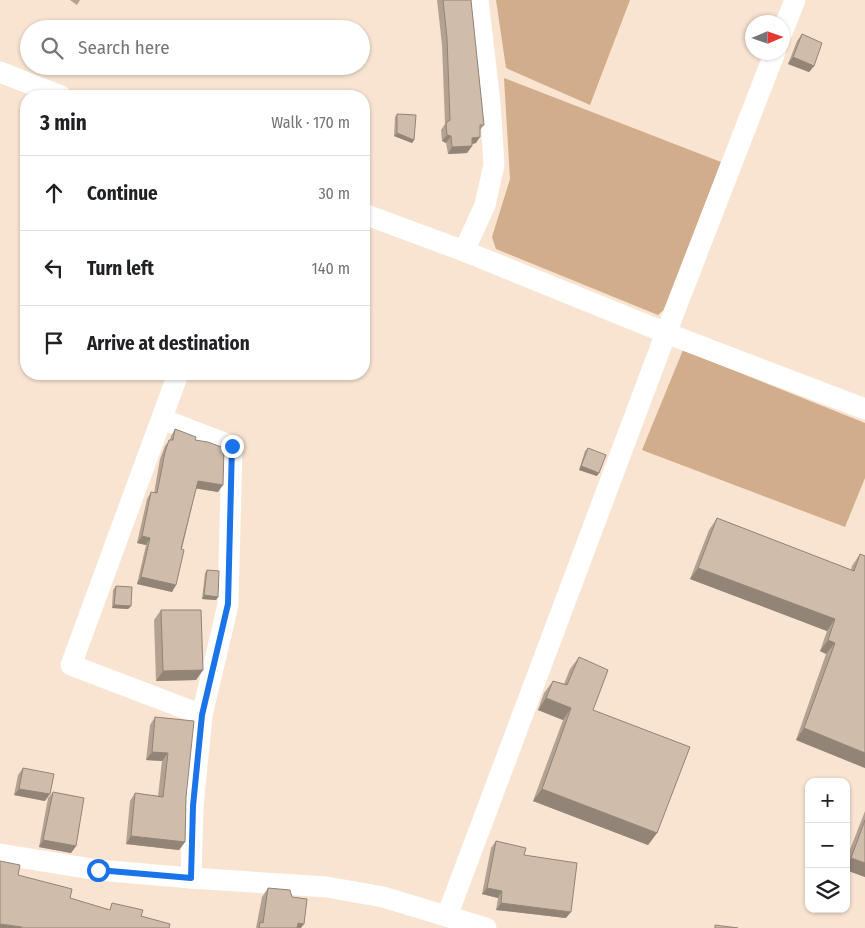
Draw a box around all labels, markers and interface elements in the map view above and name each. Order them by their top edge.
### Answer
north arrow [745,15,790,60]
search box [20,20,370,75]
icon: search [38,34,66,62]
text: Search here [78,36,170,59]
text: 3 min [40,110,87,136]
text: Walk · 170 m [271,113,350,132]
icon: ahead [40,179,68,207]
text: Continue [87,182,158,205]
text: 30 m [318,184,350,203]
icon: left [40,254,68,282]
text: Turn left [87,257,154,280]
text: 140 m [312,259,350,278]
icon: arrive [40,329,68,357]
text: Arrive at destination [87,332,250,355]
route end [221,435,244,458]
map controls [805,778,850,913]
button: + [805,778,850,823]
button: − [805,823,850,868]
route start [87,859,110,882]
button: layers [805,868,850,913]

